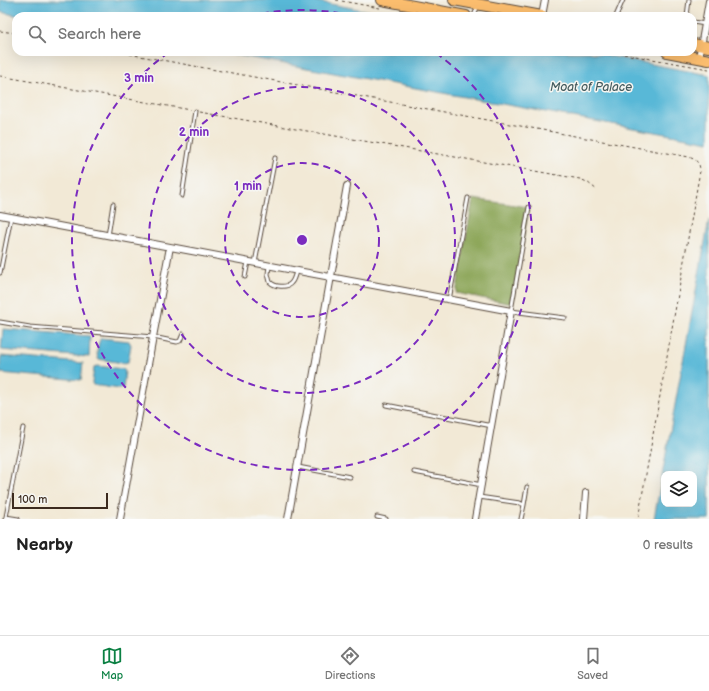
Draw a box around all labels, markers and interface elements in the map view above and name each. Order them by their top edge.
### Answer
search box [12,12,697,56]
icon: search [26,23,48,45]
text: Search here [58,25,141,44]
text: 3 min [124,71,154,86]
water label: Moat of Palace [550,80,632,95]
text: 2 min [179,125,209,140]
text: 1 min [234,179,262,194]
centre of rings [295,233,309,247]
map controls [661,471,697,507]
button: layers [661,471,697,507]
scale bar [12,491,108,510]
text: 100 m [18,493,47,506]
text: Nearby [16,535,73,555]
text: 0 results [643,537,693,553]
tab: Map [101,645,123,682]
tab: Directions [325,645,375,682]
tab: Saved [577,645,608,682]

